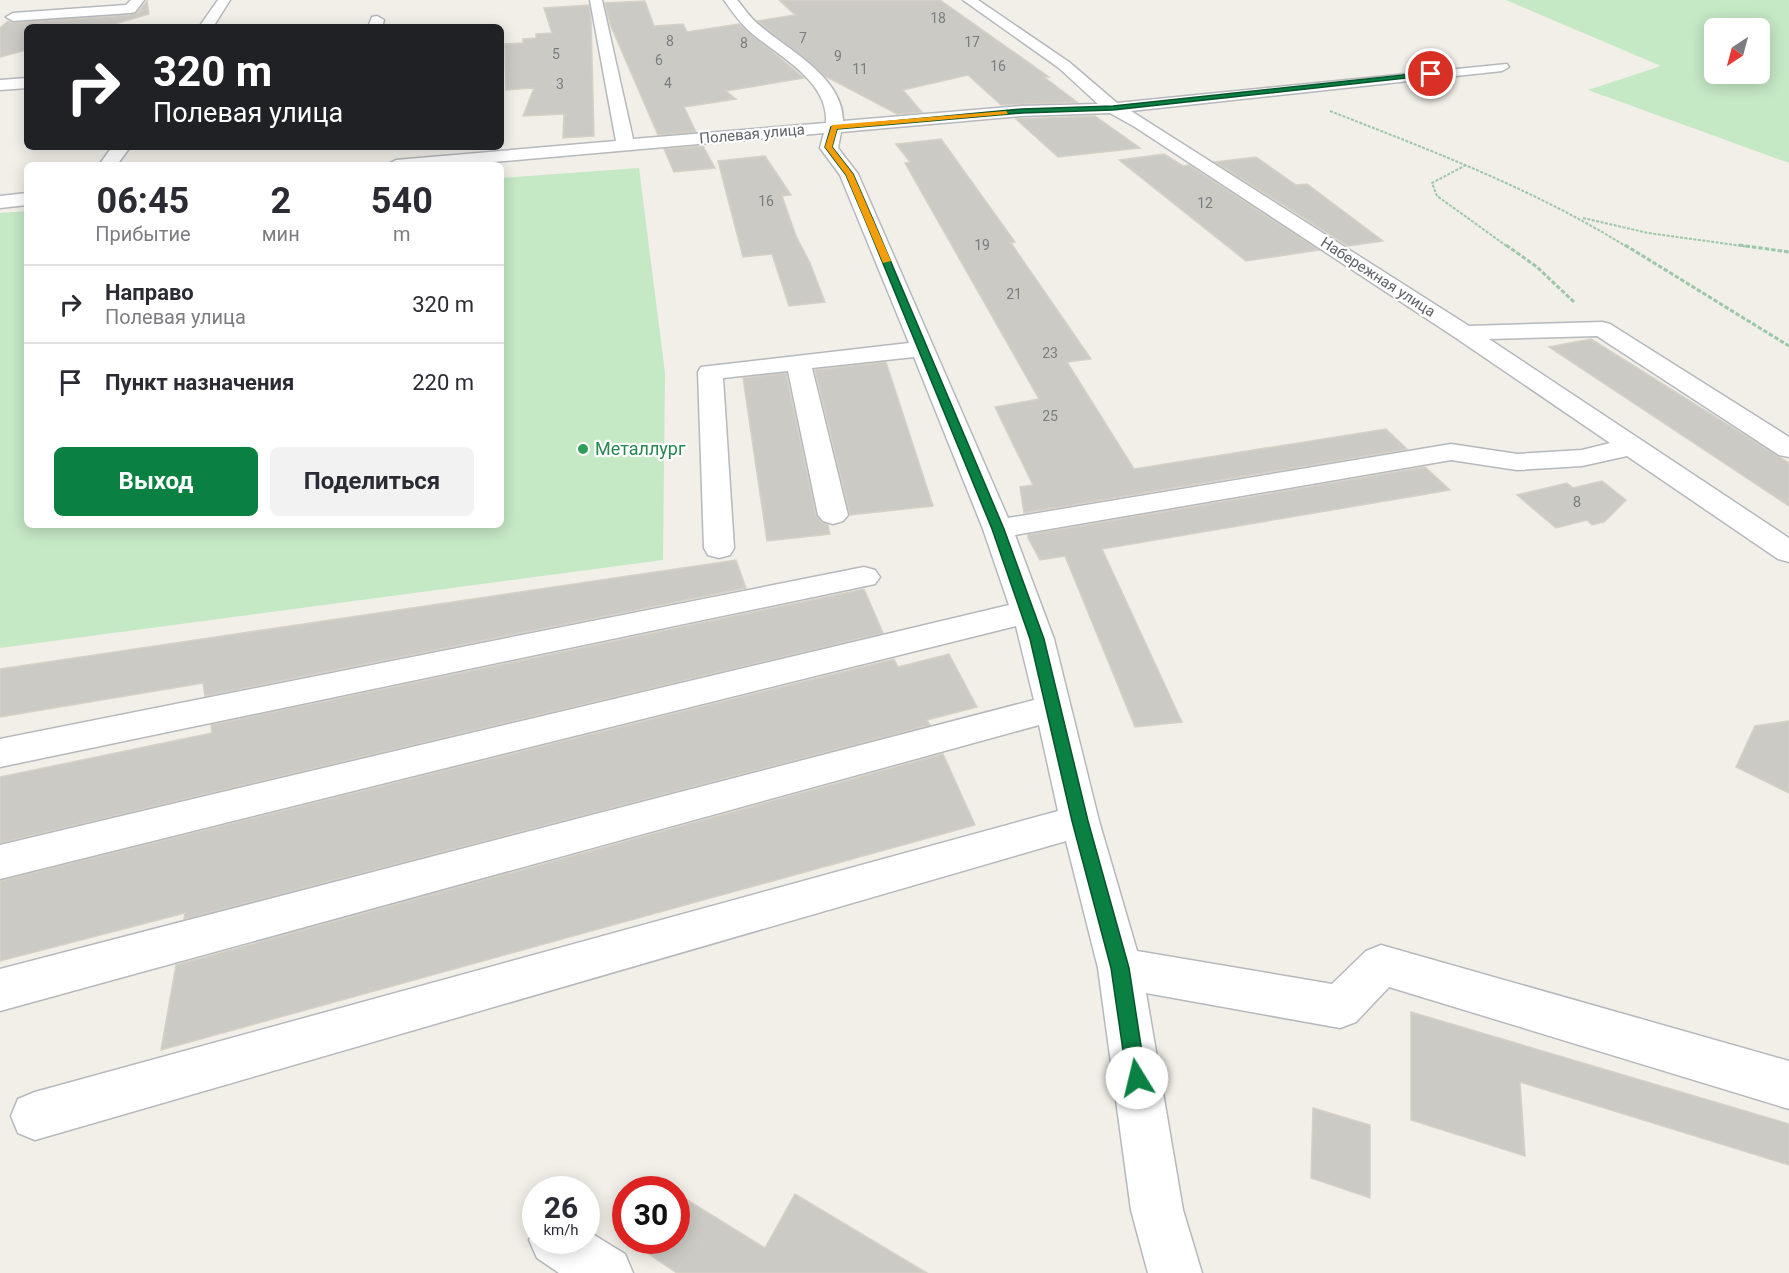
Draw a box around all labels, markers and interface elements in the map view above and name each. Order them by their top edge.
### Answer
house number: 18 [930,10,946,26]
north arrow [1704,18,1770,84]
map controls [1704,18,1770,84]
house number: 7 [799,30,807,46]
house number: 8 [666,33,674,49]
house number: 17 [964,34,980,50]
house number: 8 [740,35,748,51]
house number: 5 [552,46,560,62]
text: 320 m [153,47,272,96]
icon: right [54,48,132,126]
house number: 9 [834,48,842,64]
pin [1405,48,1456,99]
house number: 6 [655,52,663,68]
icon: arrive [1414,57,1447,90]
house number: 16 [990,58,1006,74]
house number: 11 [852,61,868,77]
house number: 4 [664,75,672,91]
house number: 3 [556,76,564,92]
text: Полевая улица [153,97,343,129]
street label: Полевая улица [699,120,805,148]
text: 06:45 [96,180,189,222]
text: 2 [270,180,291,222]
text: 540 [371,180,433,222]
house number: 16 [758,193,774,209]
house number: 12 [1197,195,1213,211]
text: Прибытие [95,222,191,246]
text: мин [262,222,300,246]
text: m [393,222,411,246]
street label: Набережная улица [1317,233,1439,321]
house number: 19 [974,237,990,253]
text: Направо [105,280,194,305]
house number: 21 [1006,286,1022,302]
icon: right [54,288,87,321]
text: 320 m [412,292,474,317]
text: Полевая улица [105,305,246,329]
house number: 23 [1042,345,1058,361]
icon: arrive [54,366,87,399]
text: Пункт назначения [105,370,294,395]
text: 220 m [412,370,474,395]
house number: 25 [1042,408,1058,424]
place label: Металлург [595,438,686,459]
marker: Металлург [576,442,590,456]
button: Выход [54,447,258,516]
button: Поделиться [270,447,474,516]
house number: 8 [1573,493,1581,511]
position arrow [1105,1046,1169,1110]
speed limit sign: 30 [612,1176,690,1254]
text: 26 [544,1190,578,1225]
text: km/h [543,1221,579,1239]

